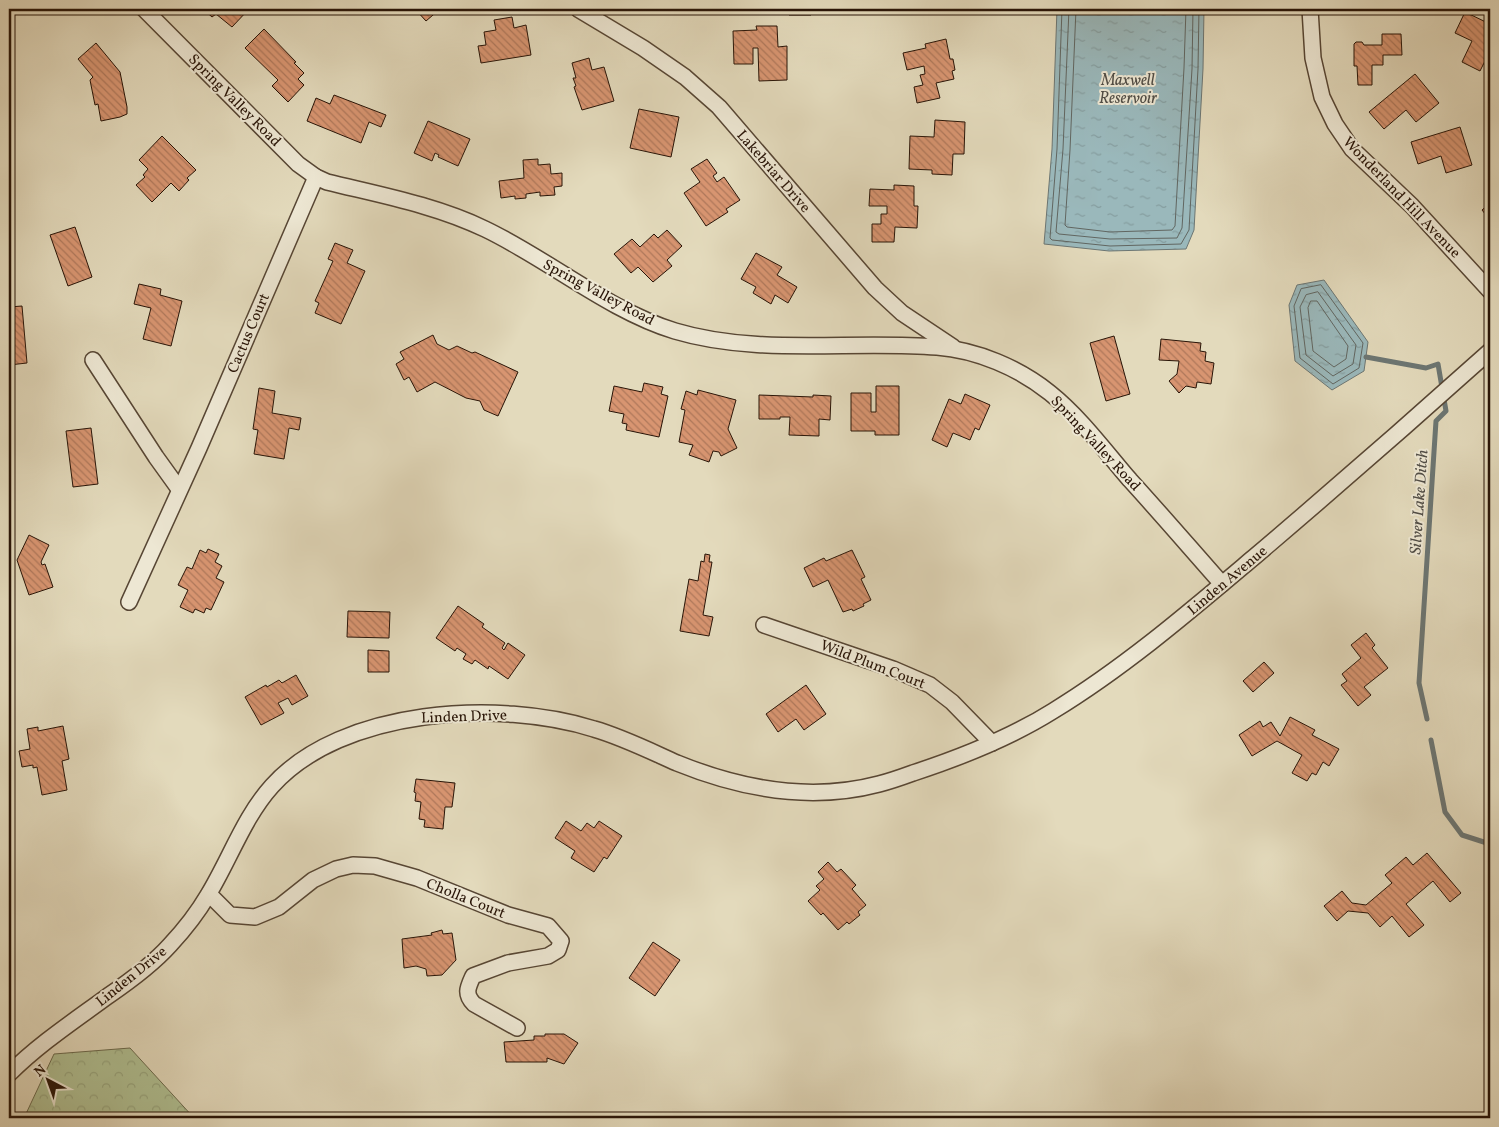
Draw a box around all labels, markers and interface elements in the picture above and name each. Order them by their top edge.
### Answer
street label: Spring Valley Road [183,50,285,152]
water label: Maxwell Reservoir [1099,70,1158,110]
street label: Lakebriar Drive [731,126,815,218]
street label: Wonderland Hill Avenue [1337,133,1465,264]
street label: Spring Valley Road [539,255,658,332]
street label: Cactus Court [223,290,276,377]
street label: Spring Valley Road [1045,392,1145,496]
water label: Silver Lake Ditch [1405,449,1435,555]
street label: Linden Avenue [1183,541,1272,621]
street label: Wild Plum Court [817,636,928,695]
street label: Linden Drive [421,706,507,729]
street label: Cholla Court [423,874,508,925]
street label: Linden Drive [92,942,172,1012]
north arrow [22,1054,72,1104]
text: N [30,1061,51,1082]

